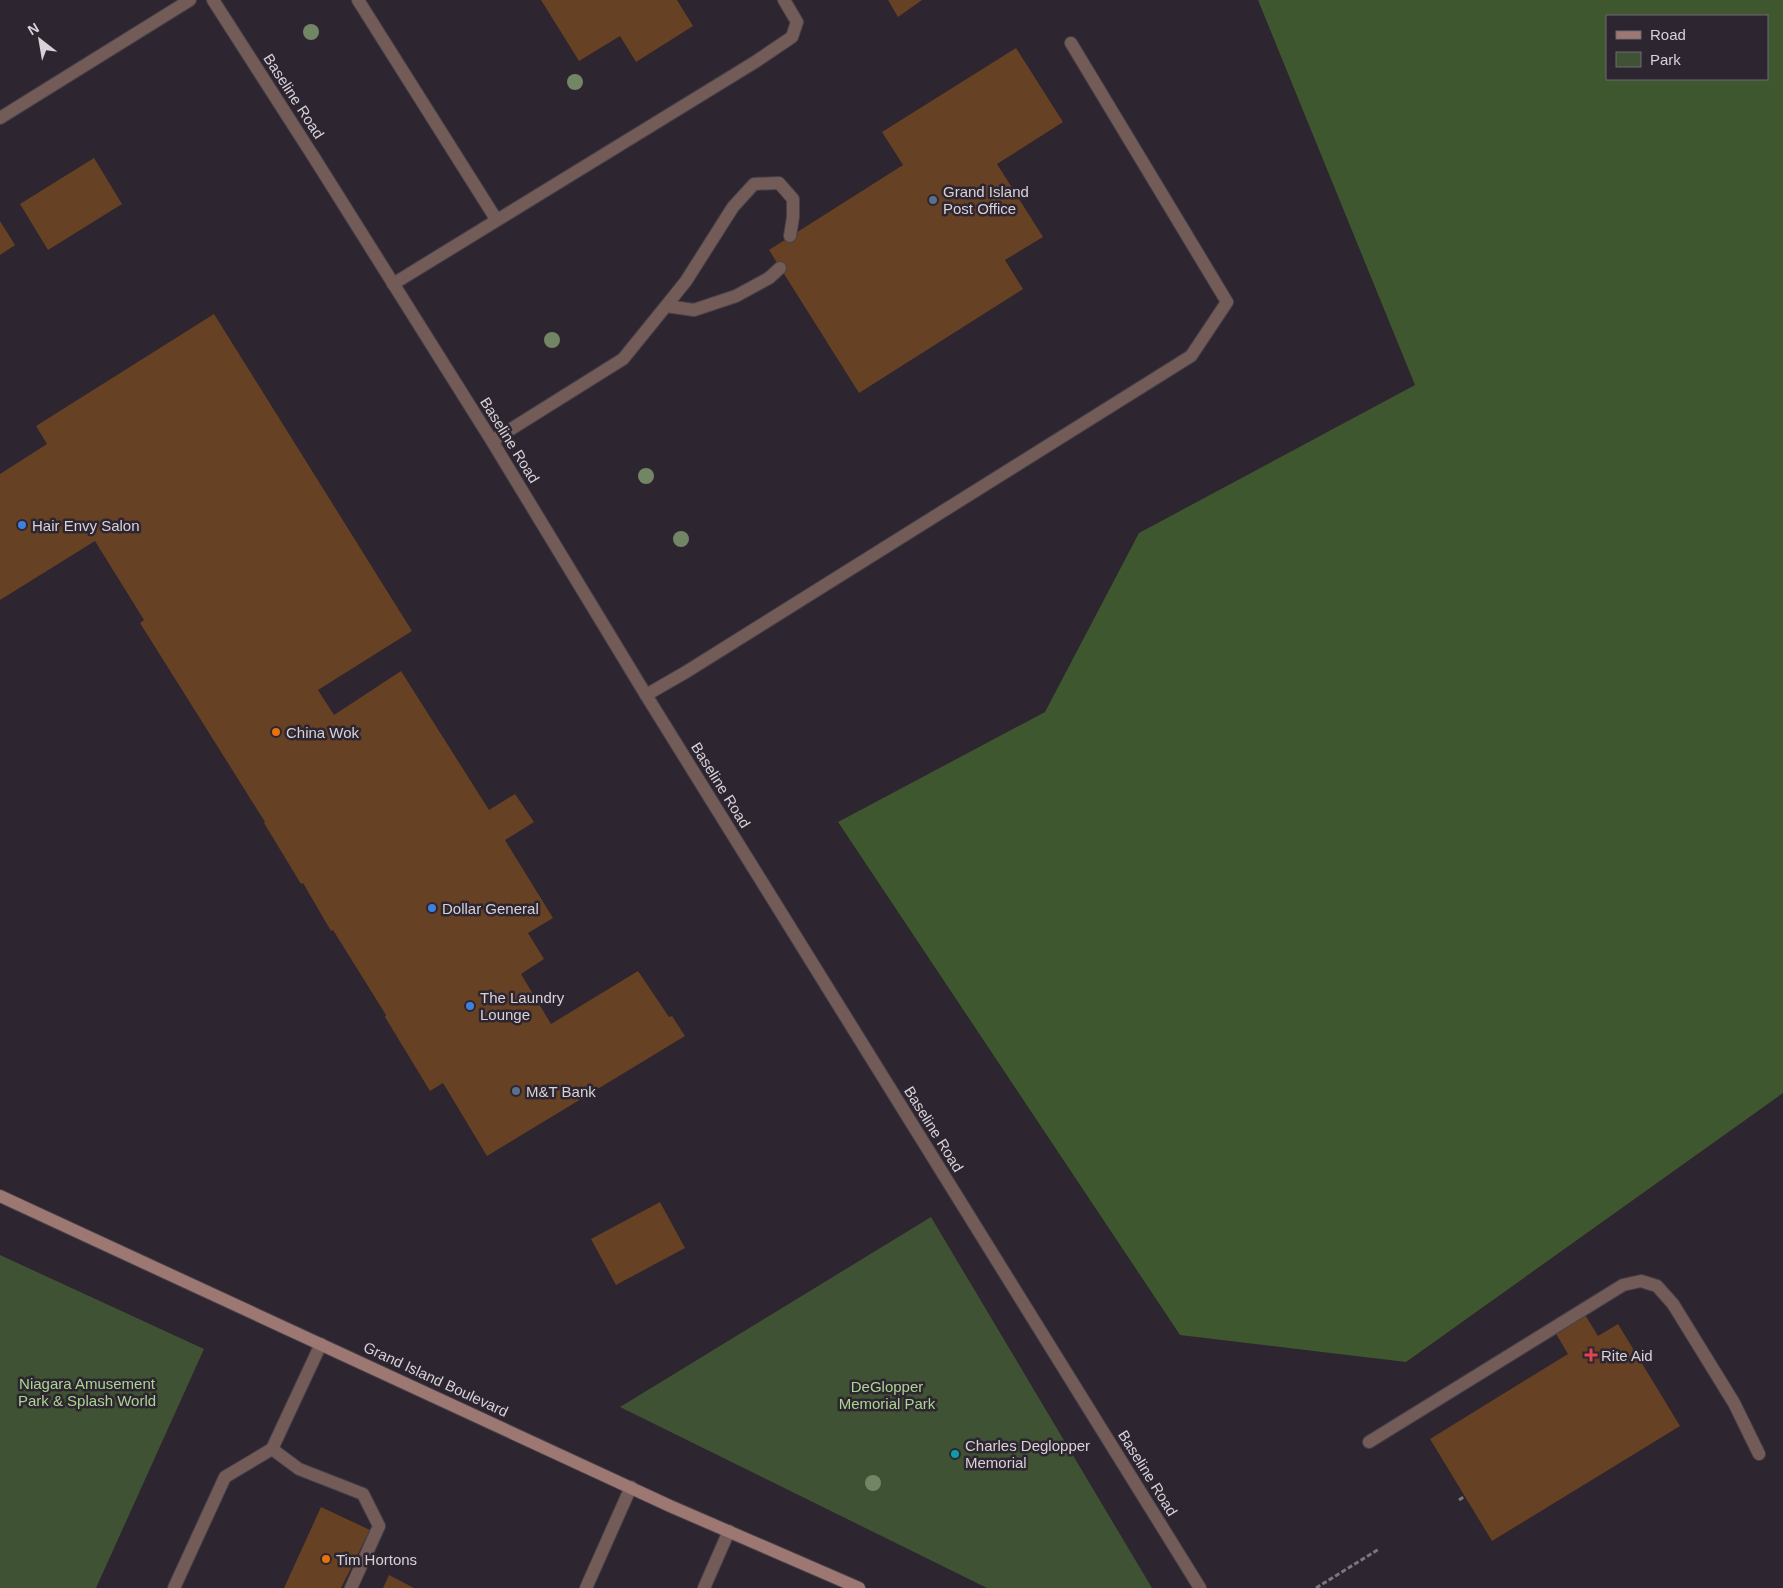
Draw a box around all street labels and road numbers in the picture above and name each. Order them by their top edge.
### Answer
street label: Baseline Road [260,50,328,142]
street label: Baseline Road [477,394,543,486]
street label: Baseline Road [688,739,754,831]
street label: Baseline Road [901,1083,967,1175]
street label: Grand Island Boulevard [361,1338,511,1420]
street label: Baseline Road [1115,1427,1181,1519]

